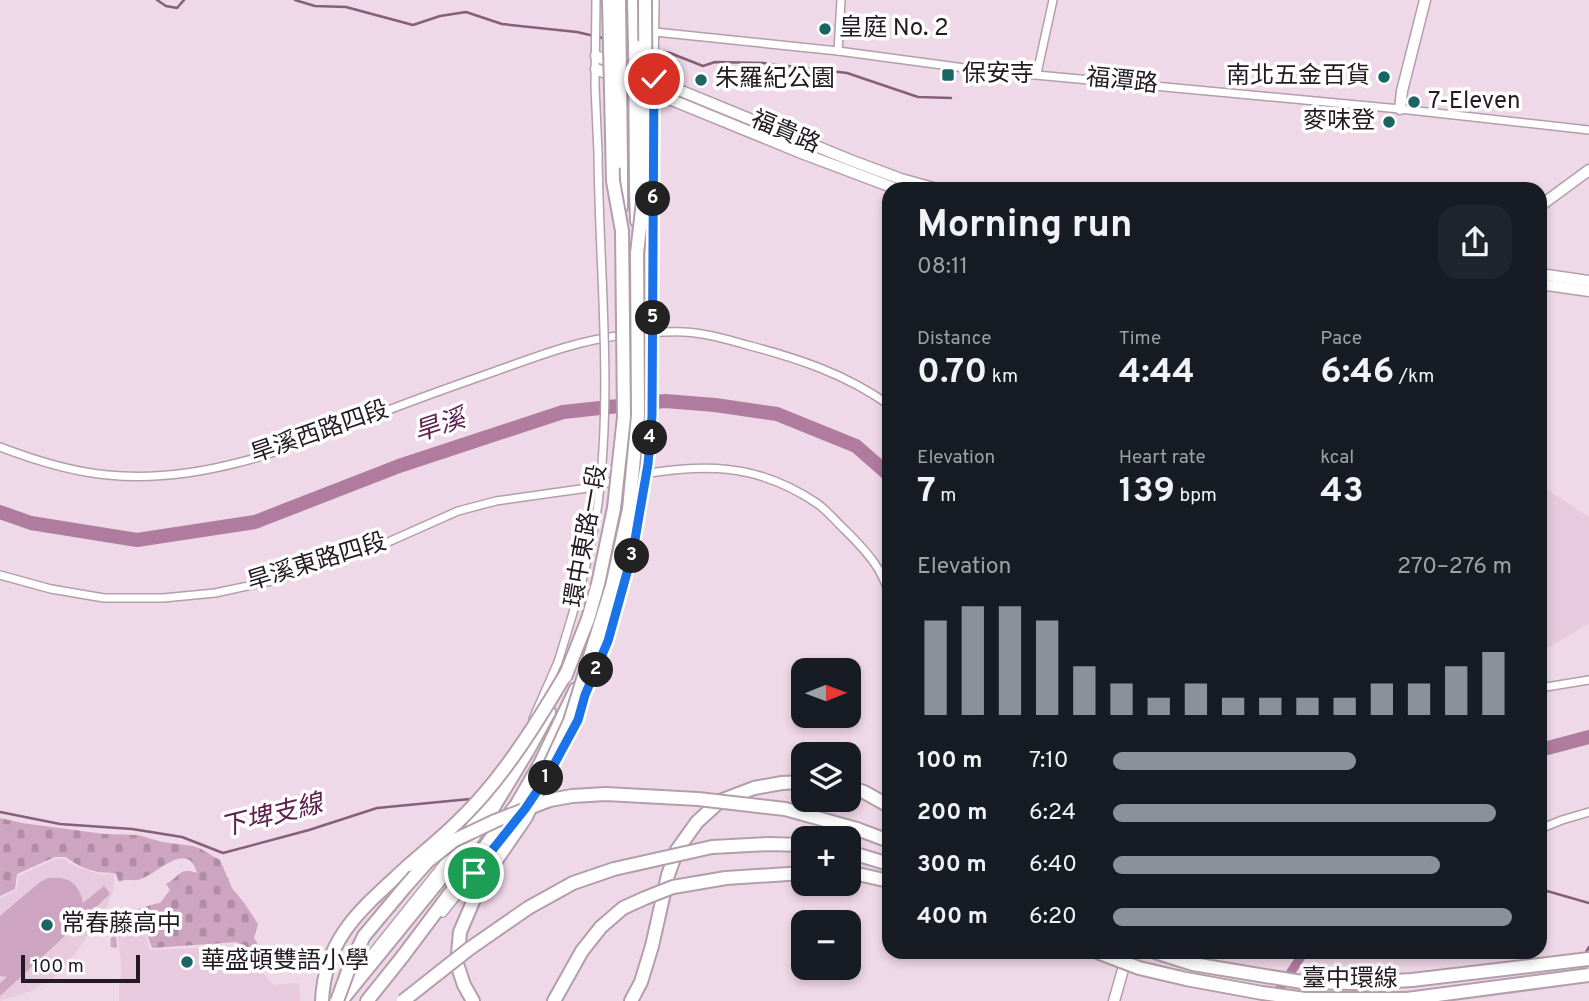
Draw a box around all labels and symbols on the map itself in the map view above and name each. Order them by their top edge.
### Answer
place label: 皇庭 No. 2 [839,14,949,44]
marker: 皇庭 No. 2 [817,21,833,37]
pin [624,49,684,109]
place label: 保安寺 [962,60,1034,90]
place label: 南北五金百貨 [1226,62,1370,92]
street label: 福潭路 [1085,63,1159,101]
place label: 朱羅紀公園 [715,65,835,95]
marker: 保安寺 [940,67,956,83]
marker: 南北五金百貨 [1376,69,1392,85]
marker: 朱羅紀公園 [693,72,709,88]
place label: 7-Eleven [1428,87,1521,117]
marker: 7-Eleven [1406,94,1422,110]
street label: 福貴路 [746,105,824,161]
place label: 麥味登 [1303,107,1375,137]
marker: 麥味登 [1381,114,1397,130]
pin: 6 [636,182,670,216]
pin: 5 [636,300,670,336]
street label: 旱溪西路四段 [247,395,393,471]
water label: 旱溪 [410,402,474,451]
pin: 4 [632,420,668,456]
street label: 環中東路一段 [560,462,614,610]
street label: 旱溪東路四段 [244,528,390,598]
pin: 3 [614,538,650,574]
pin: 2 [578,652,614,688]
north arrow [791,658,861,728]
pin: 1 [528,760,564,796]
water label: 下埤支線 [218,788,329,846]
pin [444,843,504,903]
place label: 常春藤高中 [61,910,181,940]
marker: 常春藤高中 [39,917,55,933]
place label: 華盛頓雙語小學 [201,947,369,977]
scale bar [21,952,140,984]
marker: 華盛頓雙語小學 [179,954,195,970]
street label: 臺中環線 [1302,965,1398,995]

